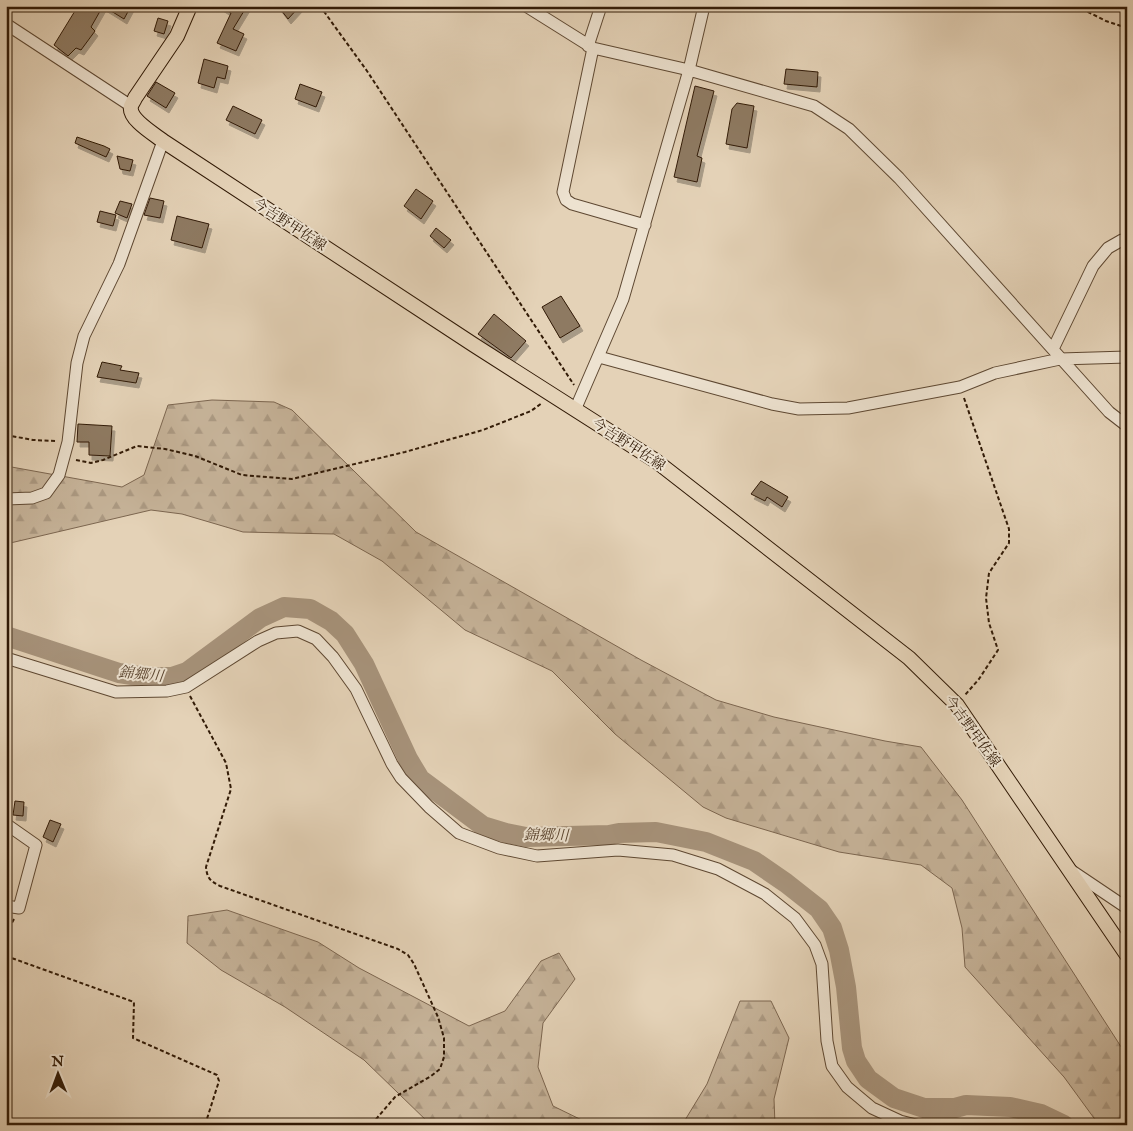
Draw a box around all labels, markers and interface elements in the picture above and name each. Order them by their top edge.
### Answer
street label: 今吉野甲佐線 [249,194,330,255]
street label: 今吉野甲佐線 [588,414,669,475]
water label: 錦郷川 [118,663,166,687]
street label: 今吉野甲佐線 [940,692,1004,771]
water label: 錦郷川 [523,826,571,845]
north arrow [32,1048,82,1098]
text: N [51,1053,64,1071]

